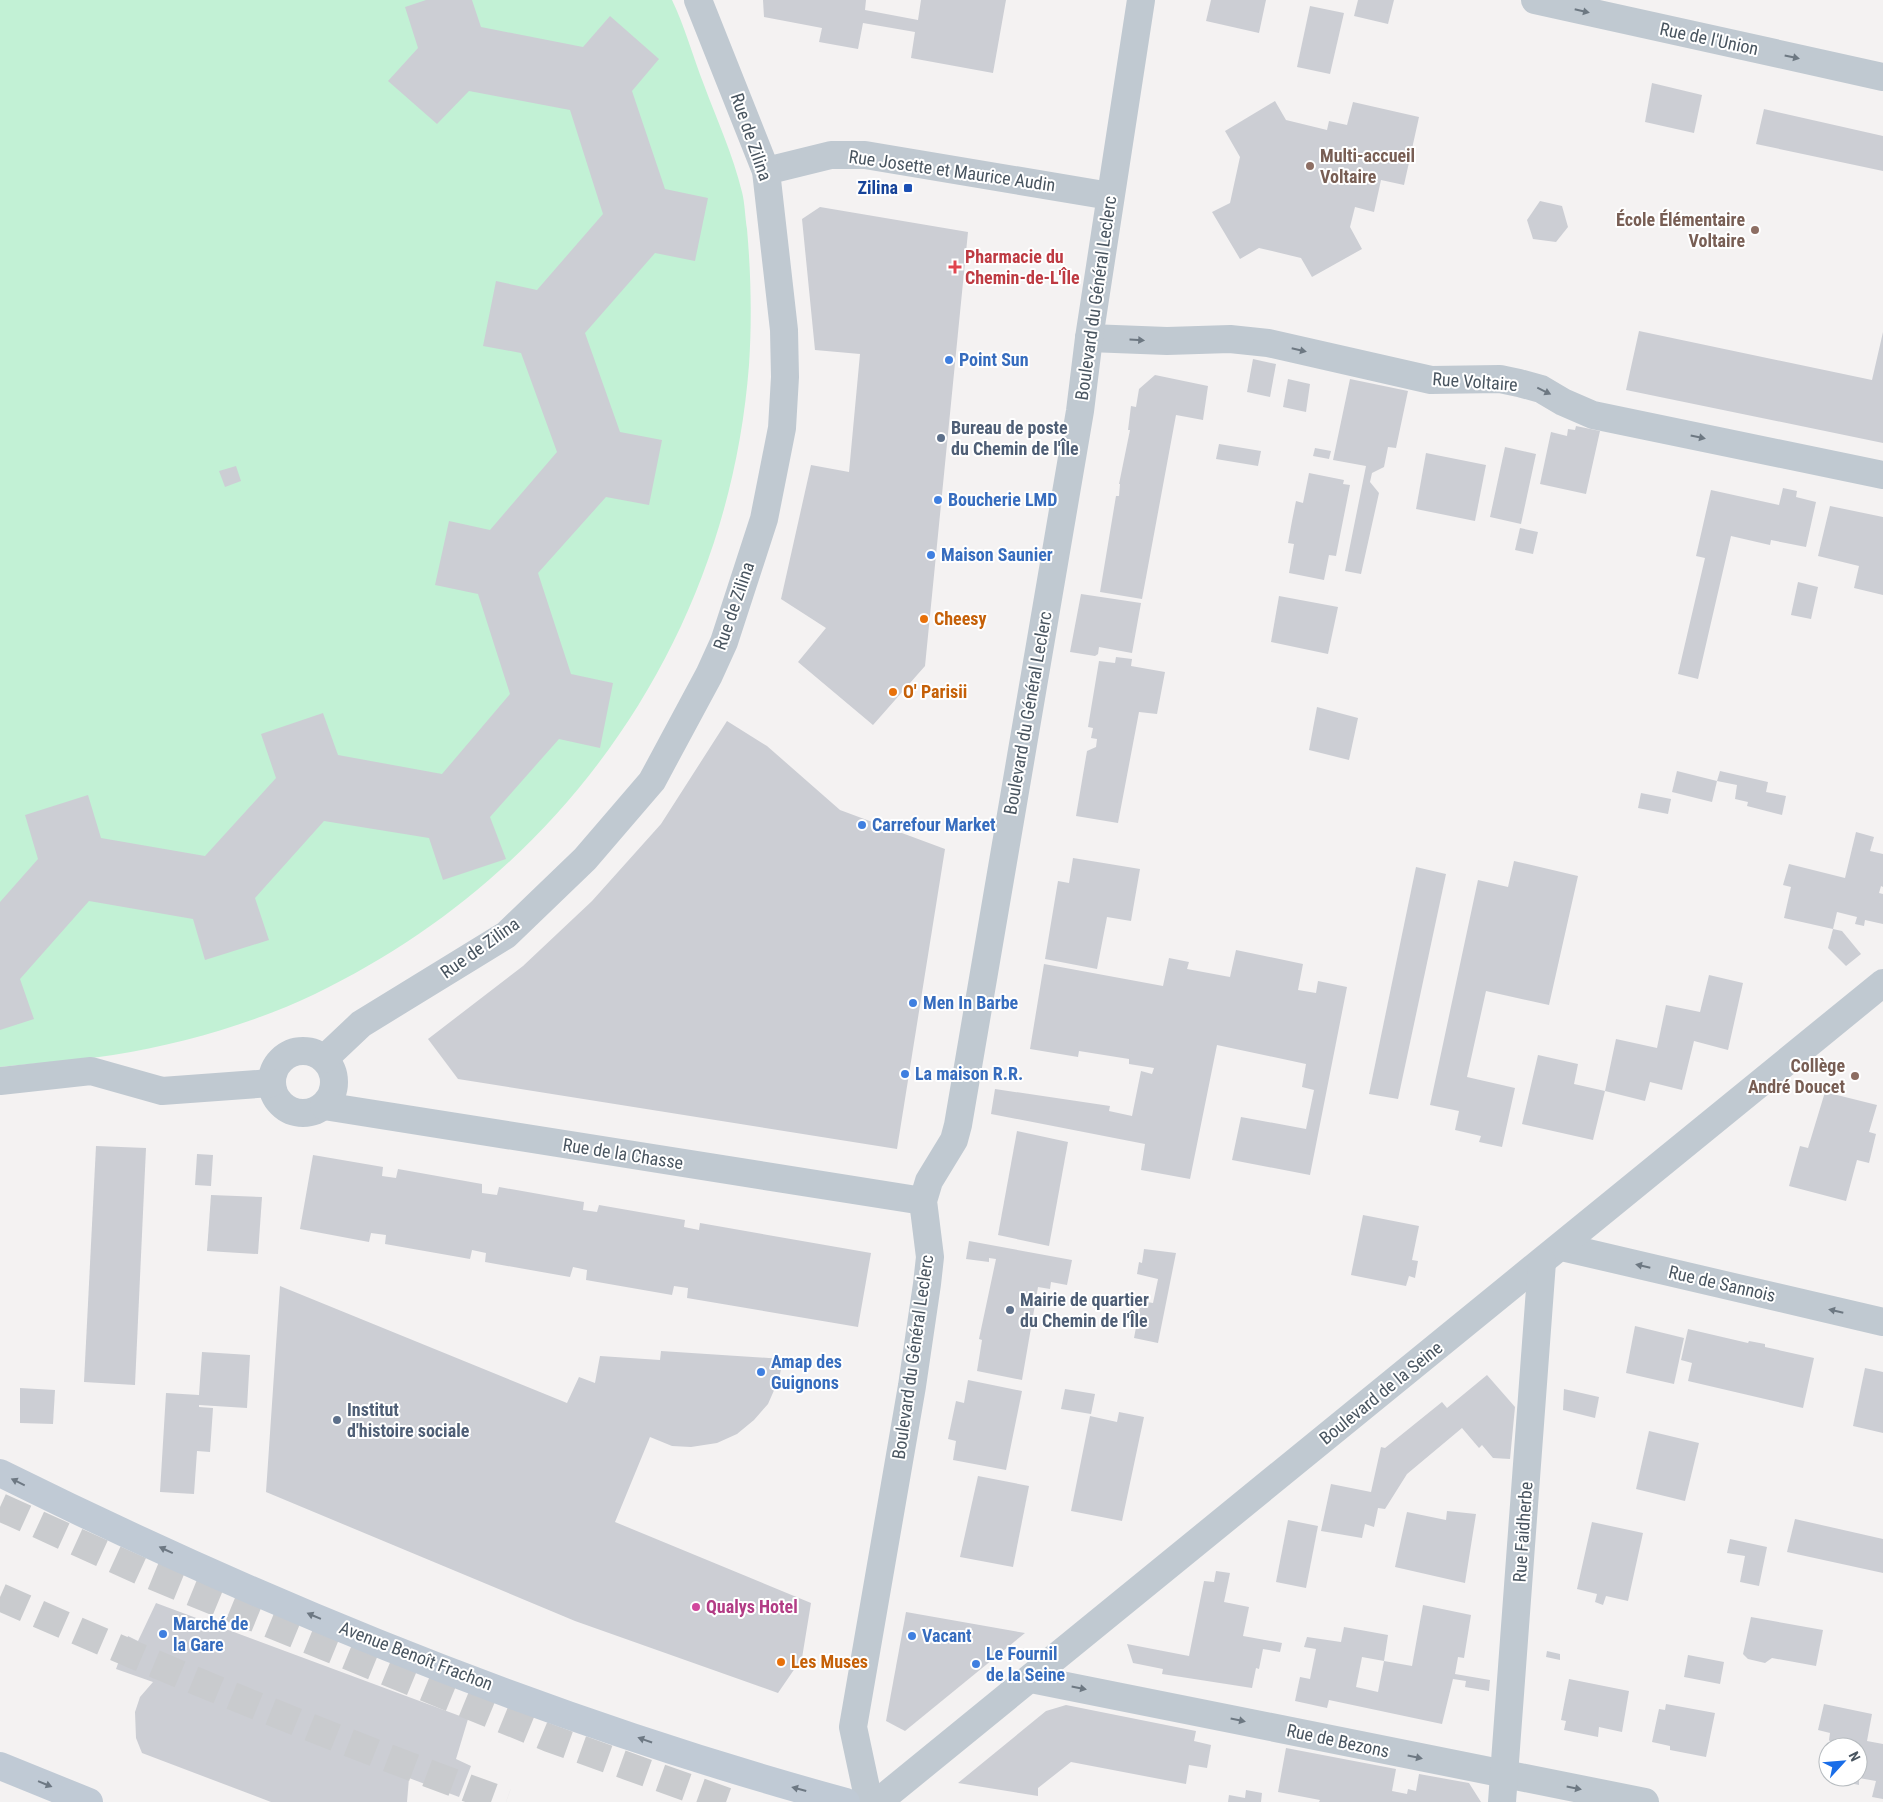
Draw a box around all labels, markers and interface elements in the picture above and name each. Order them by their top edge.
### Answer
one-way arrow [1575,7,1590,15]
street label: Rue de l'Union [1658,18,1760,59]
one-way arrow [1785,53,1800,61]
street label: Rue de Zilina [727,90,776,183]
place label: Multi-accueil Voltaire [1320,145,1415,187]
street label: Rue Josette et Maurice Audin [847,146,1057,195]
marker: Multi-accueil Voltaire [1304,160,1316,172]
place label: Zilina [858,177,898,198]
marker: Zilina [902,182,914,194]
street label: Boulevard du Général Leclerc [1071,194,1120,401]
place label: École Élémentaire Voltaire [1616,209,1745,251]
marker: École Élémentaire Voltaire [1749,224,1761,236]
place label: Pharmacie du Chemin-de-L'Île [965,246,1080,288]
marker: Pharmacie du Chemin-de-L'Île [949,261,961,273]
one-way arrow [1130,336,1146,344]
one-way arrow [1291,346,1306,354]
place label: Point Sun [959,349,1029,370]
marker: Point Sun [943,354,955,366]
street label: Rue Voltaire [1432,368,1518,395]
one-way arrow [1536,387,1551,395]
place label: Bureau de poste du Chemin de l'Île [951,417,1079,459]
marker: Bureau de poste du Chemin de l'Île [935,432,947,444]
one-way arrow [1691,433,1706,441]
place label: Boucherie LMD [948,489,1057,510]
marker: Boucherie LMD [932,494,944,506]
place label: Maison Saunier [941,544,1053,565]
marker: Maison Saunier [925,549,937,561]
street label: Rue de Zilina [709,559,758,652]
place label: Cheesy [934,608,987,629]
street label: Boulevard du Général Leclerc [999,610,1056,816]
marker: Cheesy [918,613,930,625]
place label: O' Parisii [903,681,967,702]
marker: O' Parisii [887,686,899,698]
place label: Carrefour Market [872,814,996,835]
marker: Carrefour Market [856,819,868,831]
street label: Rue de Zilina [436,913,523,982]
place label: Men In Barbe [923,992,1019,1013]
marker: Men In Barbe [907,997,919,1009]
place label: Collège André Doucet [1748,1055,1845,1097]
place label: La maison R.R. [915,1063,1023,1084]
marker: La maison R.R. [899,1068,911,1080]
marker: Collège André Doucet [1849,1070,1861,1082]
street label: Rue de la Chasse [561,1134,685,1173]
street label: Boulevard du Général Leclerc [888,1253,937,1460]
street label: Rue de Sannois [1667,1261,1778,1306]
one-way arrow [1636,1262,1651,1270]
place label: Mairie de quartier du Chemin de l'Île [1020,1289,1149,1331]
marker: Mairie de quartier du Chemin de l'Île [1004,1304,1016,1316]
one-way arrow [1828,1307,1843,1315]
street label: Boulevard de la Seine [1315,1337,1446,1449]
place label: Amap des Guignons [771,1351,842,1393]
marker: Amap des Guignons [755,1366,767,1378]
place label: Institut d'histoire sociale [347,1399,470,1441]
marker: Institut d'histoire sociale [331,1414,343,1426]
one-way arrow [11,1478,25,1486]
street label: Rue Faidherbe [1509,1481,1536,1583]
one-way arrow [159,1546,173,1554]
place label: Qualys Hotel [706,1596,798,1617]
marker: Qualys Hotel [690,1601,702,1613]
one-way arrow [307,1611,321,1619]
place label: Marché de la Gare [173,1613,249,1655]
street label: Avenue Benoît Frachon [337,1617,496,1694]
place label: Vacant [922,1625,972,1646]
marker: Marché de la Gare [157,1628,169,1640]
marker: Vacant [906,1630,918,1642]
place label: Le Fournil de la Seine [986,1643,1066,1685]
place label: Les Muses [791,1651,868,1672]
marker: Les Muses [775,1656,787,1668]
marker: Le Fournil de la Seine [970,1658,982,1670]
one-way arrow [1072,1684,1088,1692]
one-way arrow [1231,1717,1247,1725]
street label: Rue de Bezons [1285,1719,1391,1762]
one-way arrow [637,1736,652,1743]
north arrow [1818,1737,1868,1787]
text: N [1846,1749,1864,1764]
one-way arrow [1407,1753,1423,1761]
one-way arrow [37,1781,52,1788]
one-way arrow [792,1785,807,1793]
one-way arrow [1567,1785,1583,1793]

